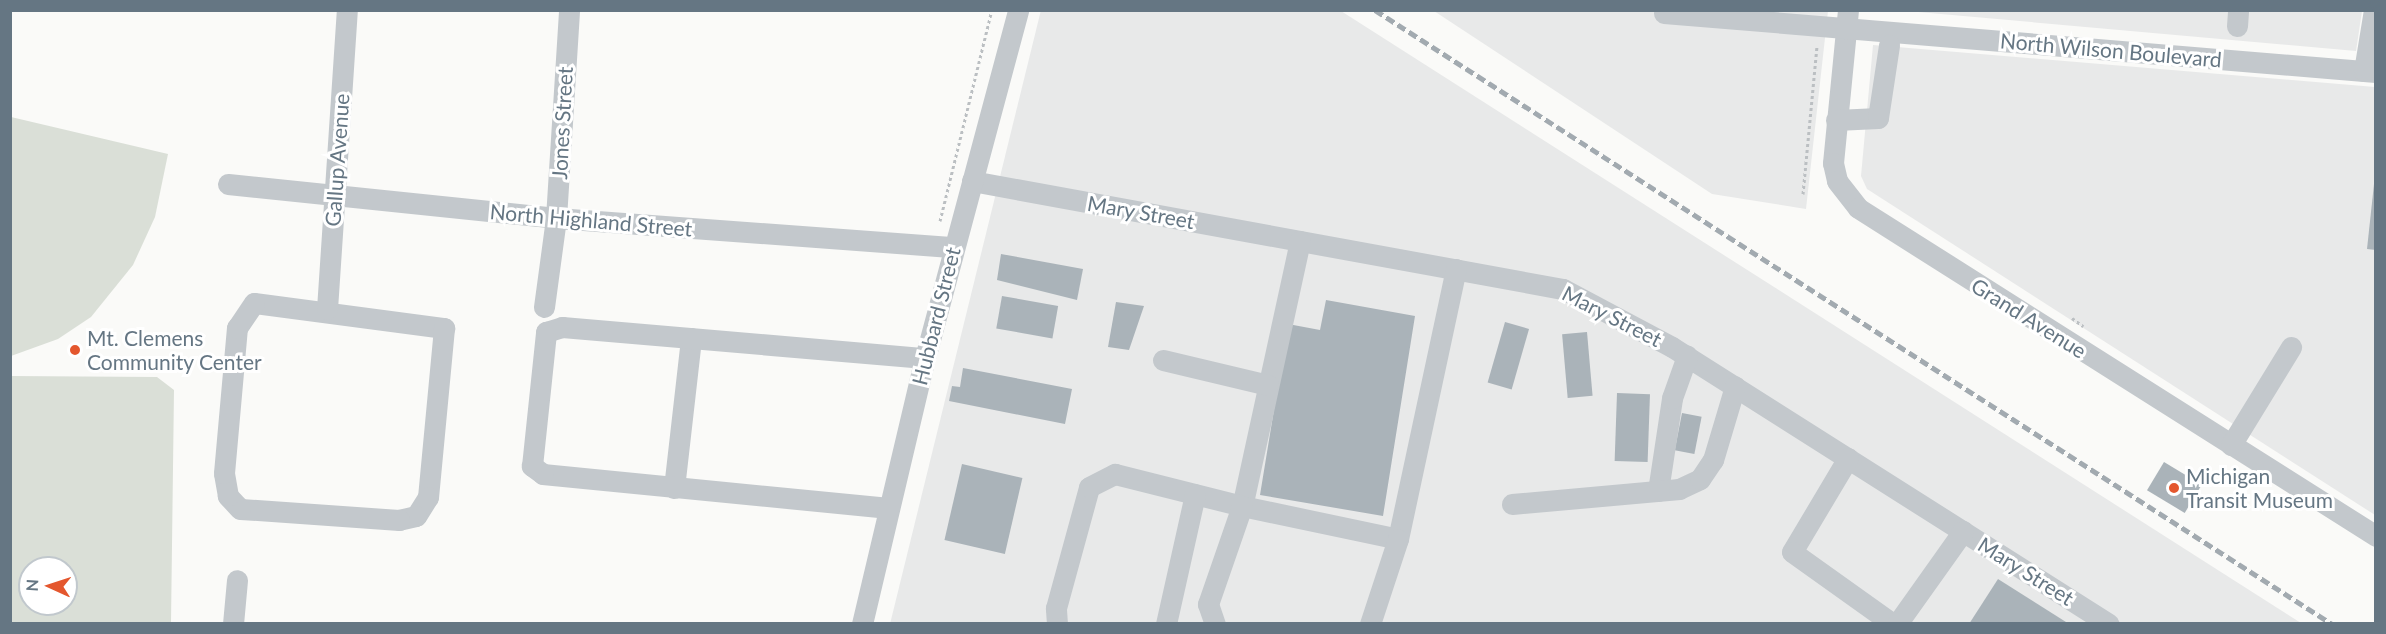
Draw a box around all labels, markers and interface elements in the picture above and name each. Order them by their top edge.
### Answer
street label: North Wilson Boulevard [1999,28,2223,72]
street label: Jones Street [546,66,578,180]
street label: Gallup Avenue [320,92,354,228]
street label: Mary Street [1085,190,1197,234]
street label: North Highland Street [489,199,693,241]
street label: Hubbard Street [907,244,965,388]
street label: Grand Avenue [1967,272,2091,364]
street label: Mary Street [1558,280,1666,352]
place label: Mt. Clemens Community Center [87,325,262,375]
marker: Mt. Clemens Community Center [68,343,82,357]
place label: Michigan Transit Museum [2186,463,2333,513]
marker: Michigan Transit Museum [2167,481,2181,495]
street label: Mary Street [1973,531,2079,611]
north arrow [18,556,78,616]
text: N [22,578,41,592]

